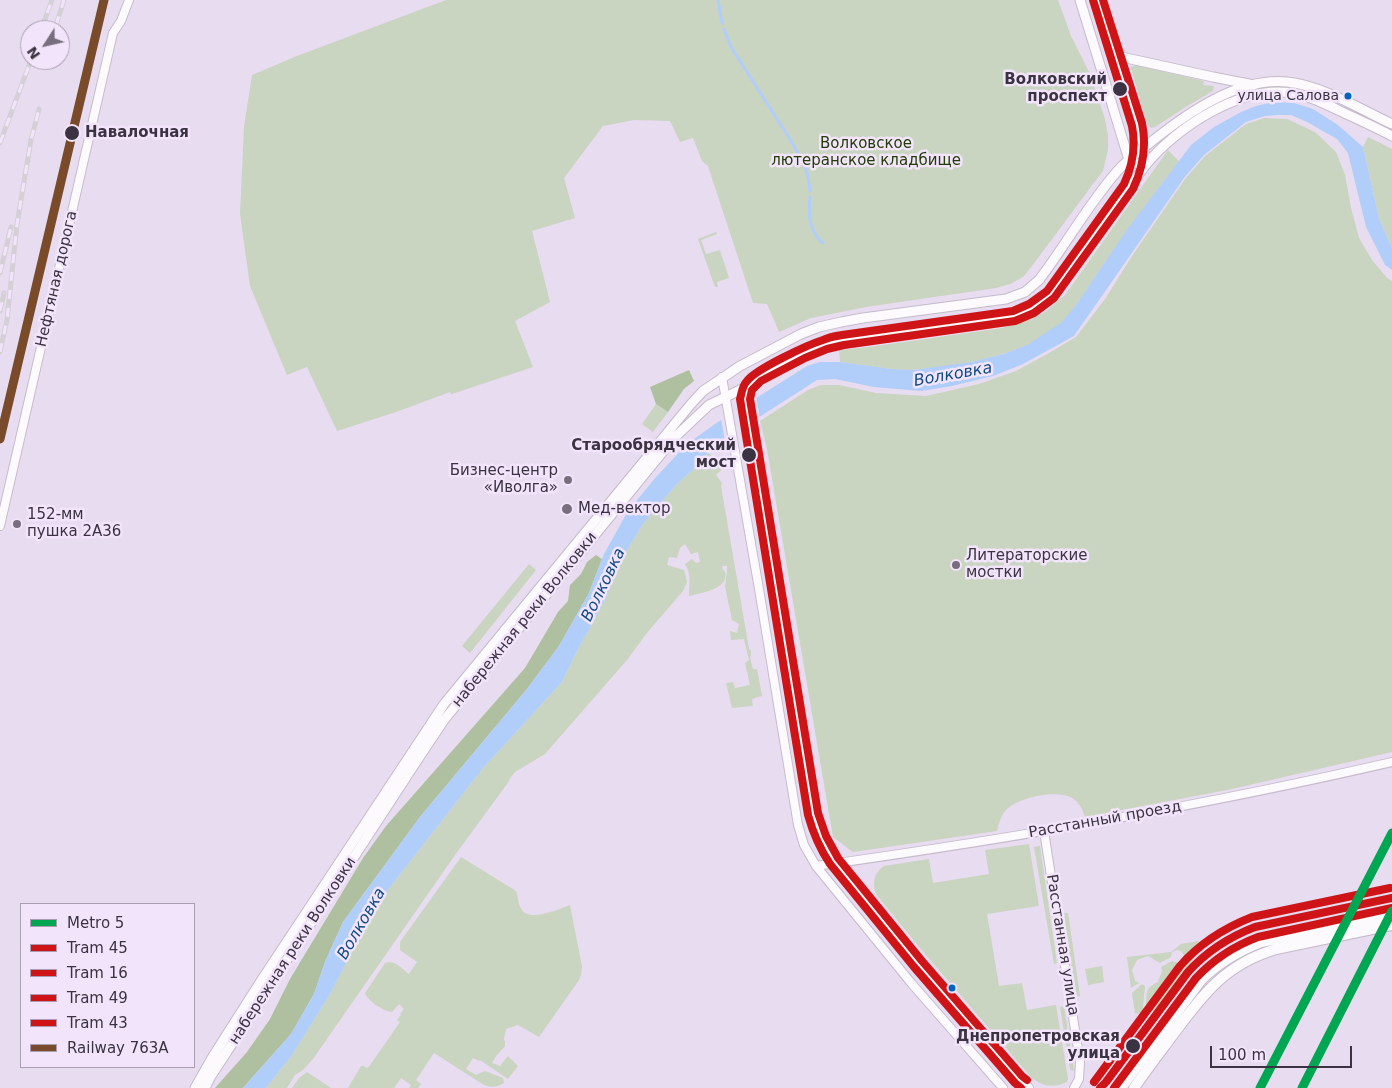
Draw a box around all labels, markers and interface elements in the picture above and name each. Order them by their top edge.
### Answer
north arrow [20,20,70,70]
text: N [24,44,43,62]
place label: Волковский проспект [1004,71,1107,106]
marker: Волковский проспект [1111,80,1129,98]
place label: улица Салова [1237,88,1339,104]
marker: улица Салова [1343,91,1353,101]
marker: Навалочная [63,124,81,142]
place label: Навалочная [85,124,189,142]
park label: Волковское лютеранское кладбище [771,135,961,170]
street label: Нефтяная дорога [33,209,81,349]
water label: Волковка [912,359,994,391]
place label: Старообрядческий мост [571,437,736,472]
marker: Старообрядческий мост [740,446,758,464]
place label: Бизнес-центр «Иволга» [450,462,558,497]
marker: Бизнес-центр «Иволга» [562,474,574,486]
place label: Мед-вектор [578,500,671,518]
marker: Мед-вектор [560,502,574,516]
place label: 152-мм пушка 2А36 [27,506,121,541]
marker: 152-мм пушка 2А36 [11,518,23,530]
street label: набережная реки Волковки [449,529,601,711]
water label: Волковка [578,545,630,625]
place label: Литераторские мостки [966,547,1087,582]
marker: Литераторские мостки [950,559,962,571]
street label: Расстанный проезд [1027,798,1183,842]
street label: набережная реки Волковки [226,854,360,1048]
street label: Расстанная улица [1042,873,1082,1017]
water label: Волковка [334,885,390,963]
legend [20,903,195,1068]
text: Metro 5 [67,914,124,932]
text: Tram 45 [67,939,128,957]
text: Tram 16 [67,964,128,982]
unlabelled marker [947,983,957,993]
text: Tram 49 [67,989,128,1007]
text: Tram 43 [67,1014,128,1032]
place label: Днепропетровская улица [956,1028,1120,1063]
scale bar [1212,1036,1354,1068]
marker: Днепропетровская улица [1124,1037,1142,1055]
text: Railway 763А [67,1039,169,1057]
text: 100 m [1218,1046,1266,1064]

